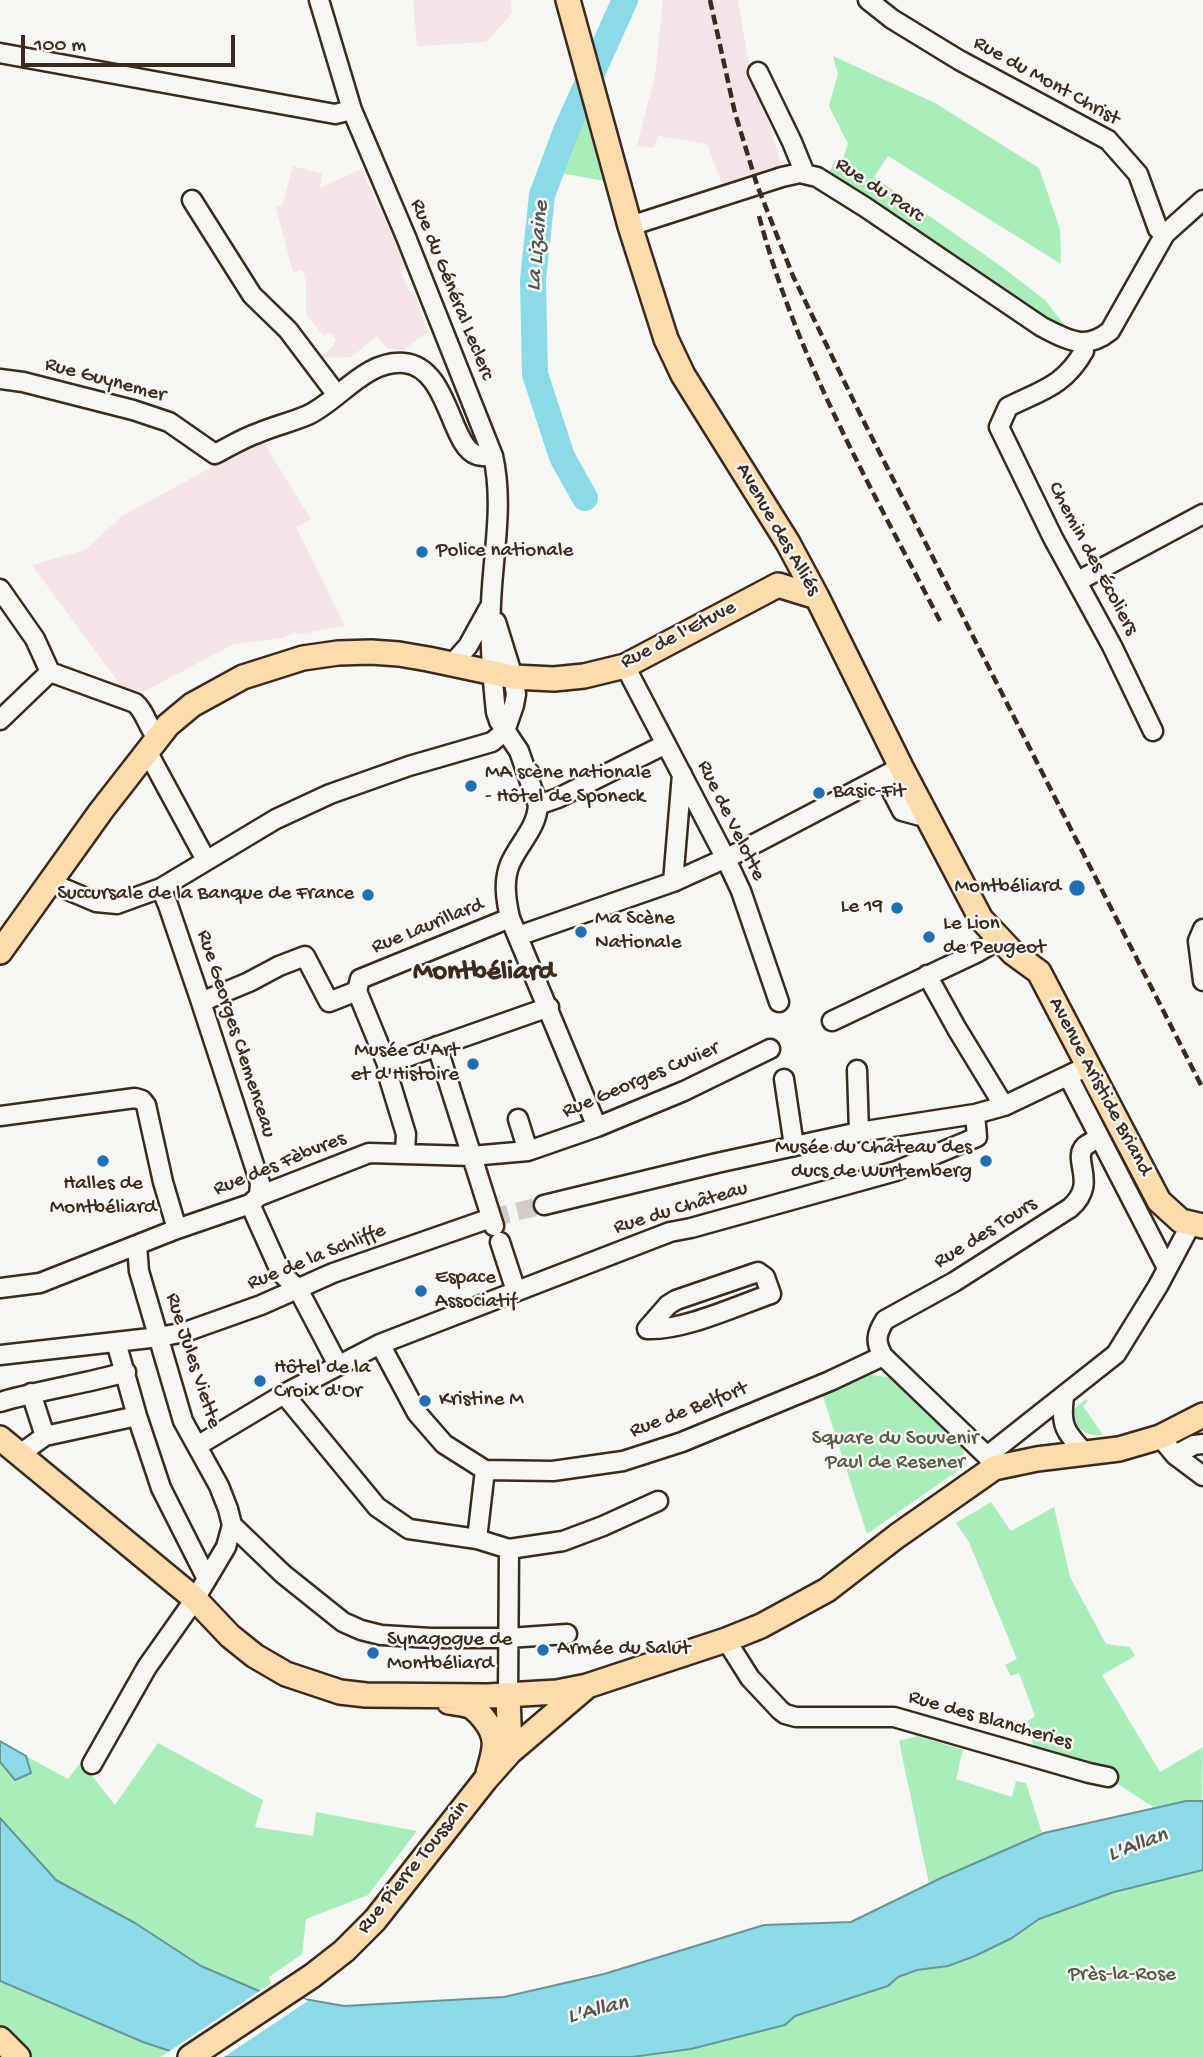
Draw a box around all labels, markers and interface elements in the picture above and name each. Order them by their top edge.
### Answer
scale bar [24,21,238,65]
street label: Rue du Mont Christ [968,31,1124,133]
text: 100 m [34,34,86,59]
street label: Rue du Parc [830,153,928,229]
street label: Rue du Général Leclerc [403,196,499,384]
water label: La Lizaine [521,200,557,292]
street label: Rue Guynemer [42,353,168,409]
street label: Avenue des Alliés [729,459,825,601]
street label: Chemin des Écoliers [1041,478,1143,640]
place label: Police nationale [436,539,573,565]
marker: Police nationale [414,544,430,560]
street label: Rue de l'Etuve [617,596,741,676]
street label: Rue de Velotte [690,757,770,885]
place label: MA scène nationale - Hôtel de Sponeck [485,761,651,811]
marker: MA scène nationale - Hôtel de Sponeck [463,778,479,794]
place label: Basic-Fit [833,780,905,806]
marker: Basic-Fit [811,785,827,801]
place label: Montbéliard [954,875,1061,901]
marker: Montbéliard [1067,878,1087,898]
place label: Succursale de la Banque de France [57,882,354,908]
marker: Succursale de la Banque de France [360,887,376,903]
street label: Rue Laurillard [368,893,488,961]
place label: Le 19 [840,895,883,921]
marker: Le 19 [889,900,905,916]
place label: Ma Scène Nationale [595,907,681,957]
place label: Le Lion de Peugeot [943,912,1046,962]
marker: Ma Scène Nationale [573,924,589,940]
street label: Rue Georges Clemenceau [190,927,280,1141]
marker: Le Lion de Peugeot [921,929,937,945]
district label: Montbéliard [413,957,555,991]
street label: Avenue Aristide Briand [1041,994,1157,1180]
street label: Rue Georges Cuvier [559,1037,723,1125]
place label: Musée d'Art et d'Histoire [350,1039,459,1089]
marker: Musée d'Art et d'Histoire [465,1056,481,1072]
street label: Rue des Fèbvres [210,1127,350,1203]
place label: Musée du Château des ducs de Wurtemberg [775,1136,972,1186]
marker: Halles de Montbéliard [95,1153,111,1169]
marker: Musée du Château des ducs de Wurtemberg [978,1153,994,1169]
place label: Halles de Montbéliard [50,1172,156,1222]
street label: Rue du Château [611,1177,751,1241]
street label: Rue des Tours [930,1192,1042,1276]
street label: Rue de la Schliffe [244,1219,390,1297]
place label: Espace Associatif [435,1266,517,1316]
marker: Espace Associatif [413,1283,429,1299]
street label: Rue Jules Viette [158,1290,226,1432]
place label: Hôtel de la Croix d'Or [274,1356,370,1406]
marker: Hôtel de la Croix d'Or [252,1373,268,1389]
street label: Rue de Belfort [626,1377,752,1445]
place label: Kristine M [439,1388,524,1414]
marker: Kristine M [417,1393,433,1409]
park label: Square du Souvenir Paul de Resener [812,1427,978,1477]
place label: Synagogue de Montbéliard [387,1628,512,1678]
place label: Armée du Salut [557,1637,690,1663]
marker: Armée du Salut [535,1642,551,1658]
marker: Synagogue de Montbéliard [365,1645,381,1661]
street label: Rue des Blancheries [905,1686,1075,1756]
street label: Rue Pierre Toussain [352,1796,476,1940]
water label: L'Allan [1104,1822,1172,1870]
park label: Près-la-Rose [1068,1963,1176,1989]
water label: L'Allan [565,1990,631,2032]

